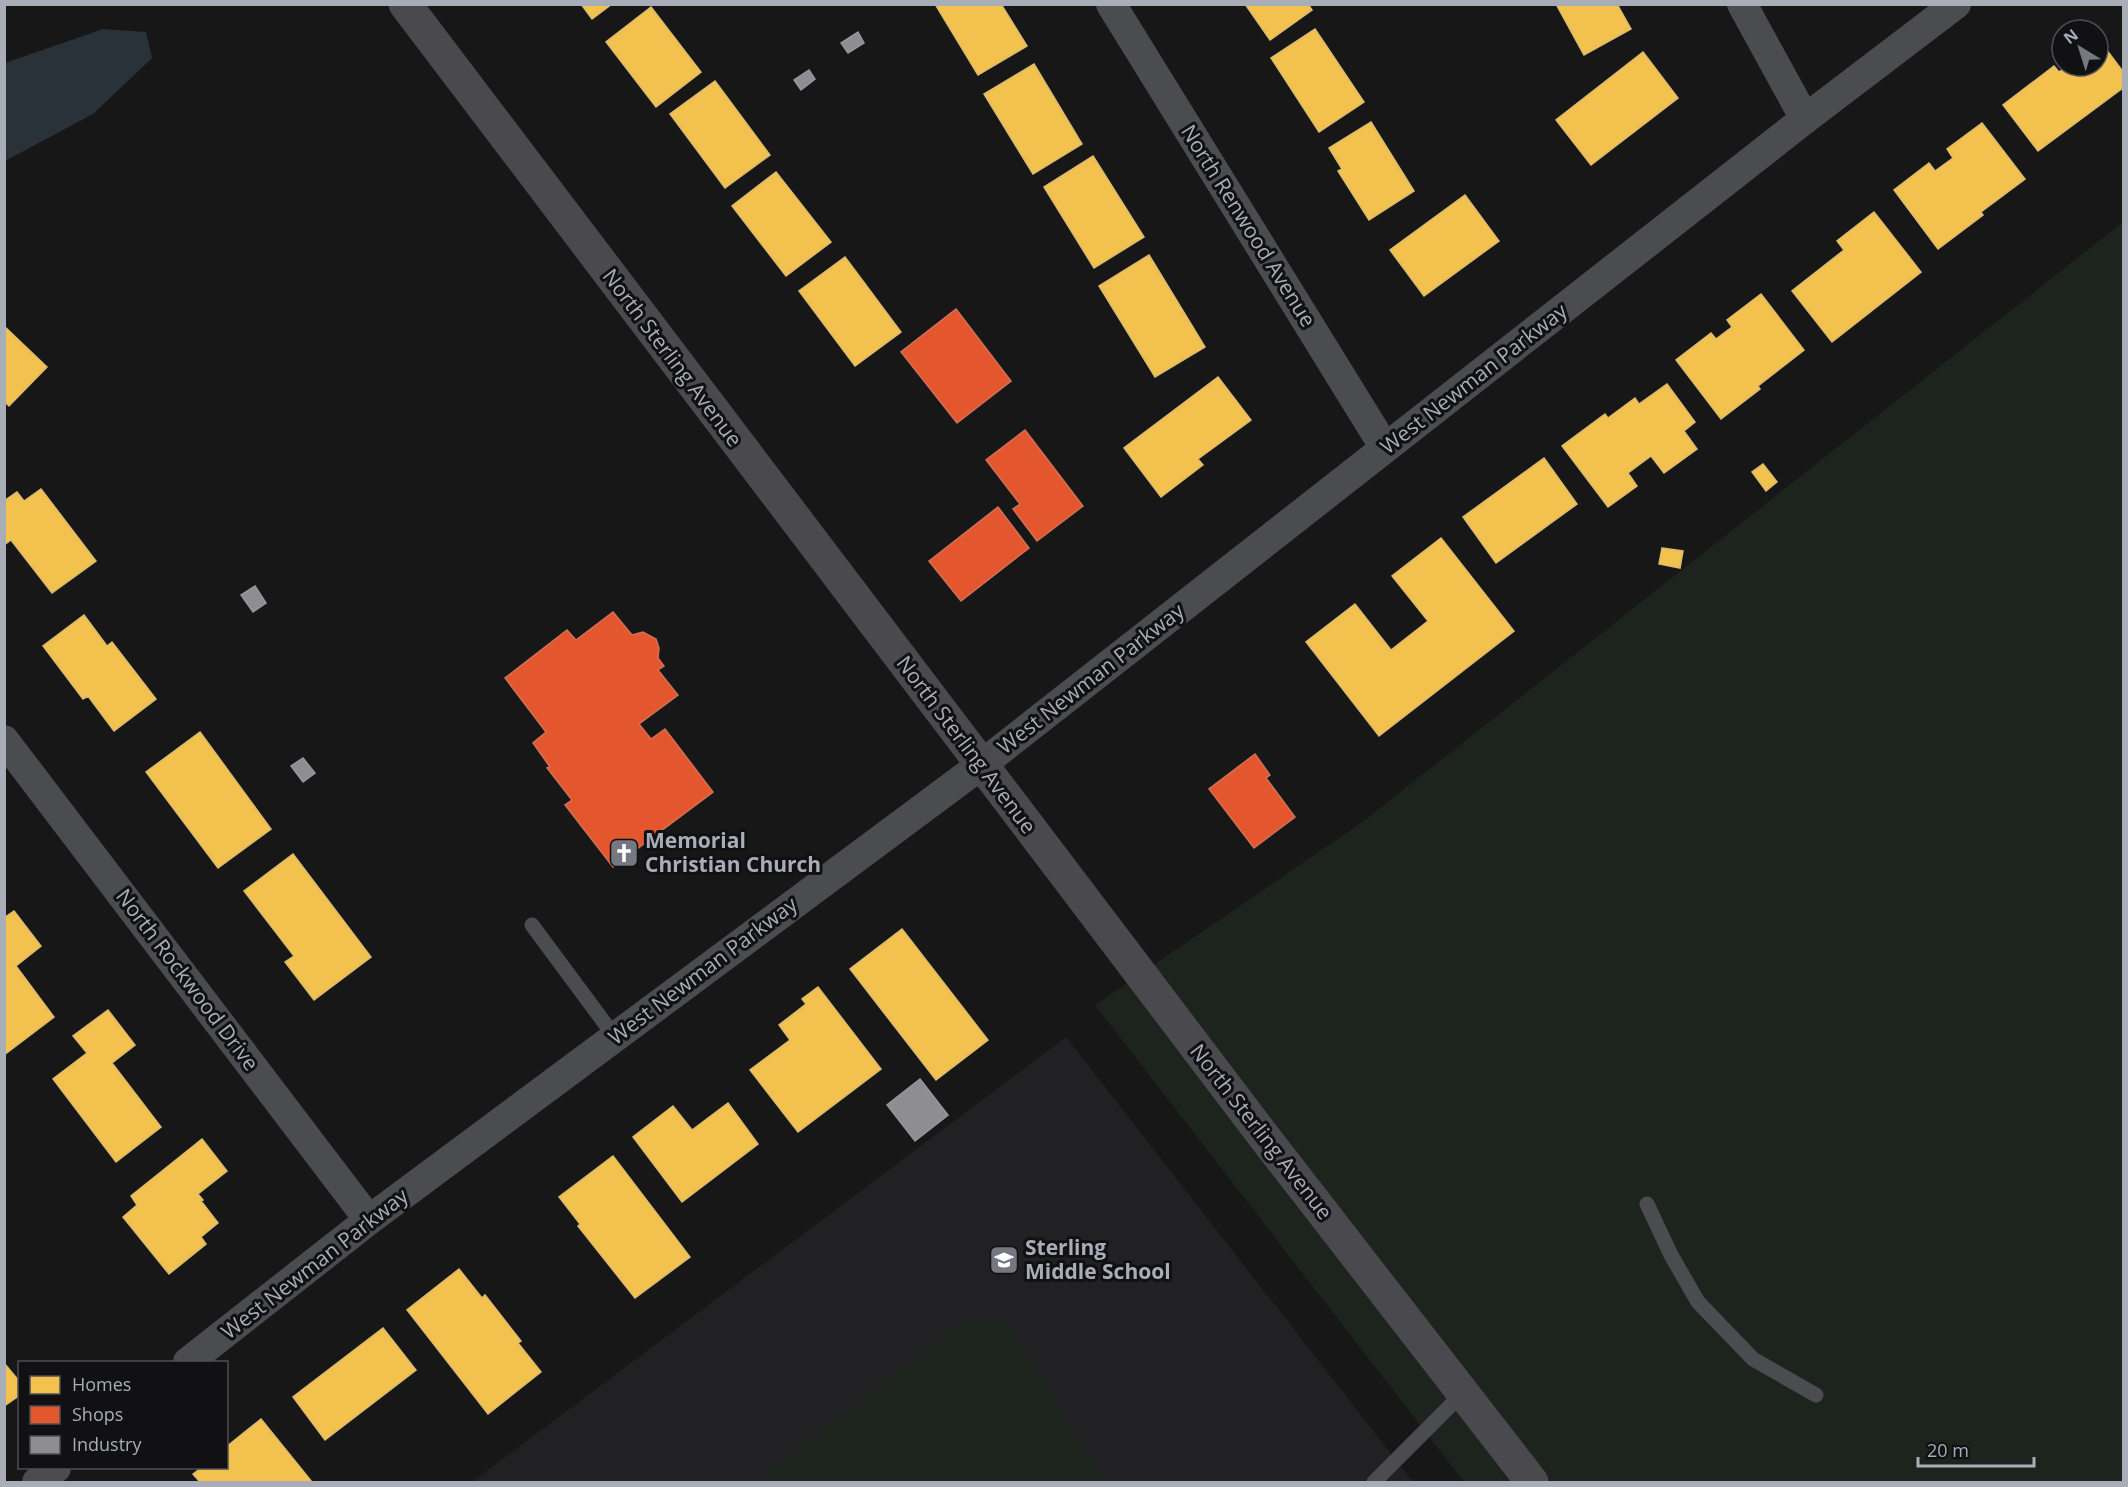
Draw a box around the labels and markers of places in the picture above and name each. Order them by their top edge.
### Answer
place label: Memorial Christian Church [645,826,821,878]
church icon: Memorial Christian Church [608,837,640,869]
place label: Sterling Middle School [1025,1233,1171,1285]
school or university icon: Sterling Middle School [988,1244,1020,1276]

